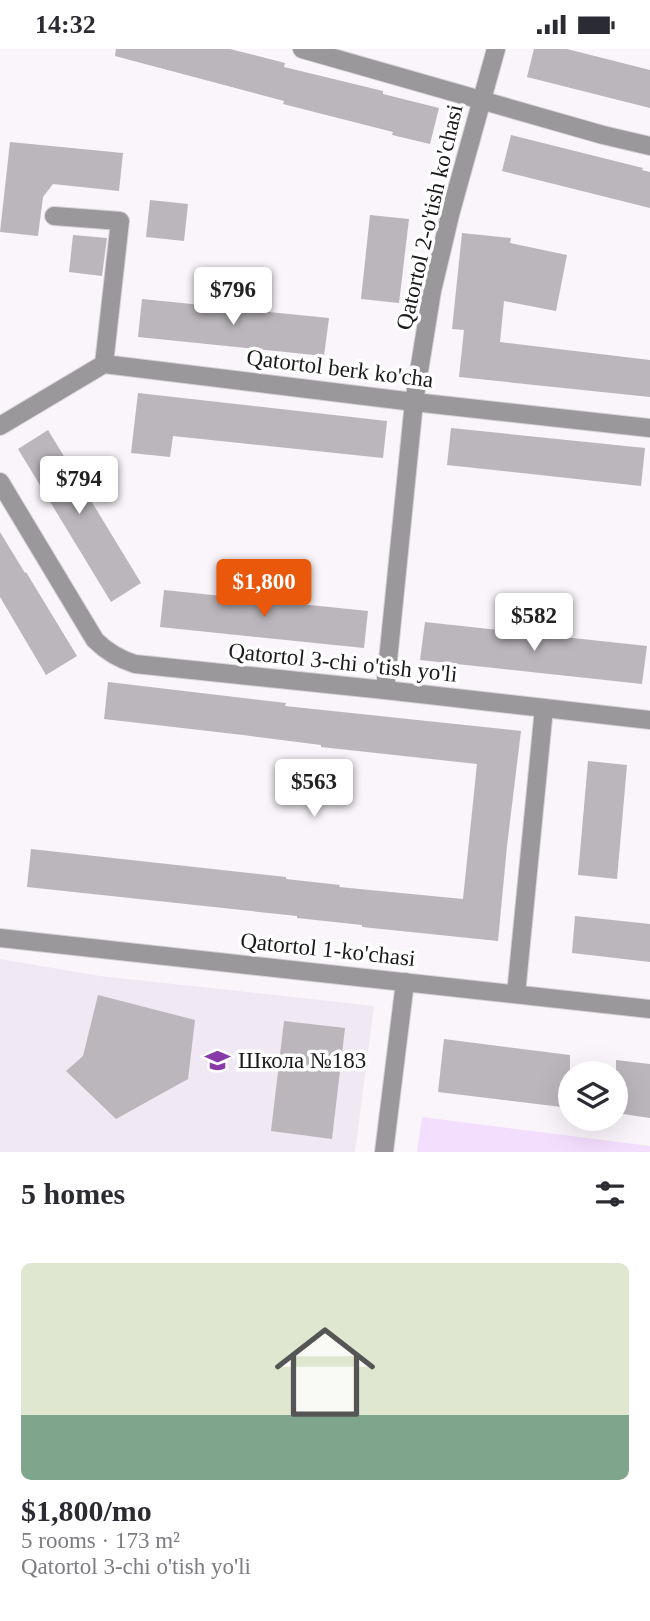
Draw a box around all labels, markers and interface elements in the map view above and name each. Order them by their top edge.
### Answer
text: 14:32 [35,10,96,39]
street label: Qatortol 2-o'tish ko'chasi [391,102,468,332]
pin: $796 [192,267,274,327]
text: $796 [210,277,256,302]
street label: Qatortol berk ko'cha [245,345,435,392]
pin: $794 [38,456,120,516]
text: $794 [56,466,102,491]
pin: $1,800 [207,559,321,619]
text: $1,800 [232,569,296,594]
pin: $582 [493,593,575,653]
text: $582 [511,603,557,628]
street label: Qatortol 3-chi o'tish yo'li [227,638,459,687]
pin: $563 [273,759,355,819]
text: $563 [291,769,337,794]
street label: Qatortol 1-ko'chasi [239,928,417,971]
school or university icon: Школа №183 [204,1046,232,1074]
place label: Школа №183 [238,1048,366,1073]
map controls [558,1061,628,1131]
button: layers [558,1061,628,1131]
icon: filters [591,1175,629,1213]
text: 5 homes [21,1177,125,1210]
icon: home [262,1309,388,1435]
text: $1,800/mo [21,1494,152,1527]
text: 5 rooms · 173 m² [21,1528,180,1553]
text: Qatortol 3-chi o'tish yo'li [21,1554,251,1579]

